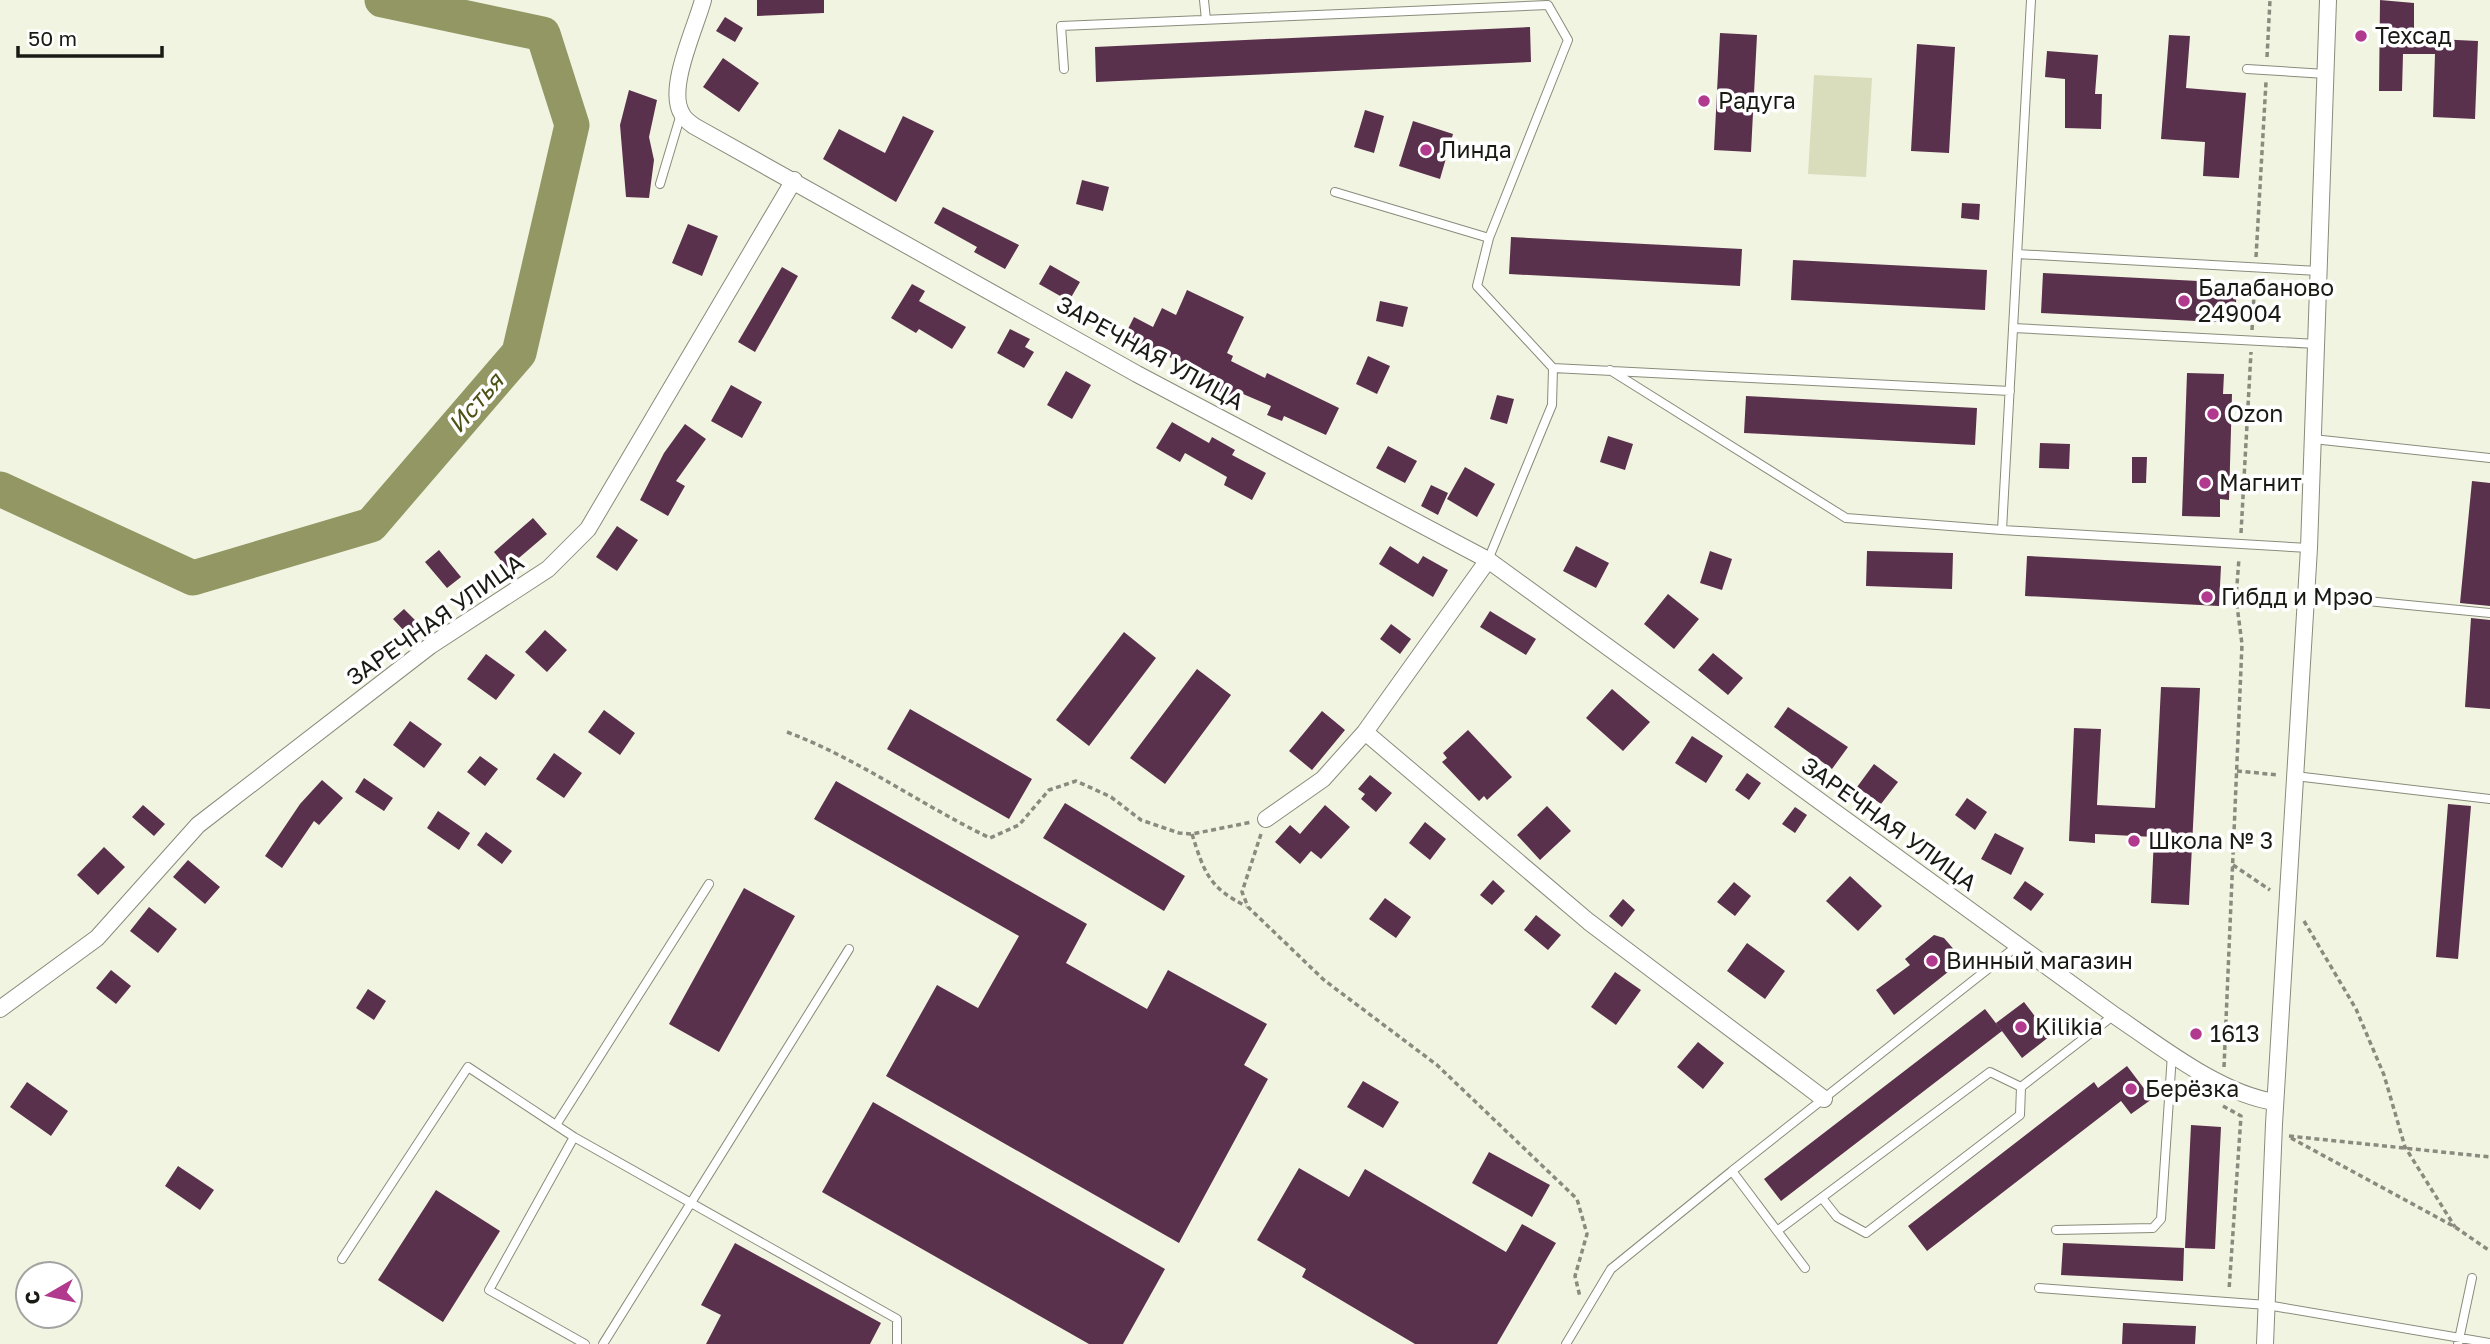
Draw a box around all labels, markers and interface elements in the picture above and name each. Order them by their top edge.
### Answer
scale bar [18,14,161,58]
place label: Техсад [2375,21,2452,49]
text: 50 m [28,25,77,51]
marker: Техсад [2353,28,2369,44]
place label: Радуга [1718,86,1796,114]
marker: Радуга [1696,93,1712,109]
place label: Линда [1440,135,1512,163]
marker: Линда [1418,142,1434,158]
place label: Балабаново 249004 [2198,273,2334,327]
street label: ЗАРЕЧНАЯ УЛИЦА [1052,289,1249,415]
marker: Балабаново 249004 [2176,293,2192,309]
water label: Истья [441,365,509,438]
place label: Ozon [2227,399,2283,427]
marker: Ozon [2205,406,2221,422]
place label: Магнит [2219,468,2302,496]
marker: Магнит [2197,475,2213,491]
street label: ЗАРЕЧНАЯ УЛИЦА [340,547,529,691]
place label: Гибдд и Мрэо [2221,582,2373,610]
marker: Гибдд и Мрэо [2199,589,2215,605]
street label: ЗАРЕЧНАЯ УЛИЦА [1796,750,1983,896]
place label: Школа № 3 [2148,826,2273,854]
marker: Школа № 3 [2126,833,2142,849]
place label: Винный магазин [1946,946,2133,974]
marker: Винный магазин [1924,953,1940,969]
place label: Kilikia [2035,1012,2103,1040]
marker: Kilikia [2013,1019,2029,1035]
place label: 1613 [2210,1019,2260,1047]
marker: 1613 [2188,1026,2204,1042]
place label: Берёзка [2145,1074,2239,1102]
marker: Берёзка [2123,1081,2139,1097]
north arrow [14,1260,84,1330]
text: С [19,1289,44,1306]

